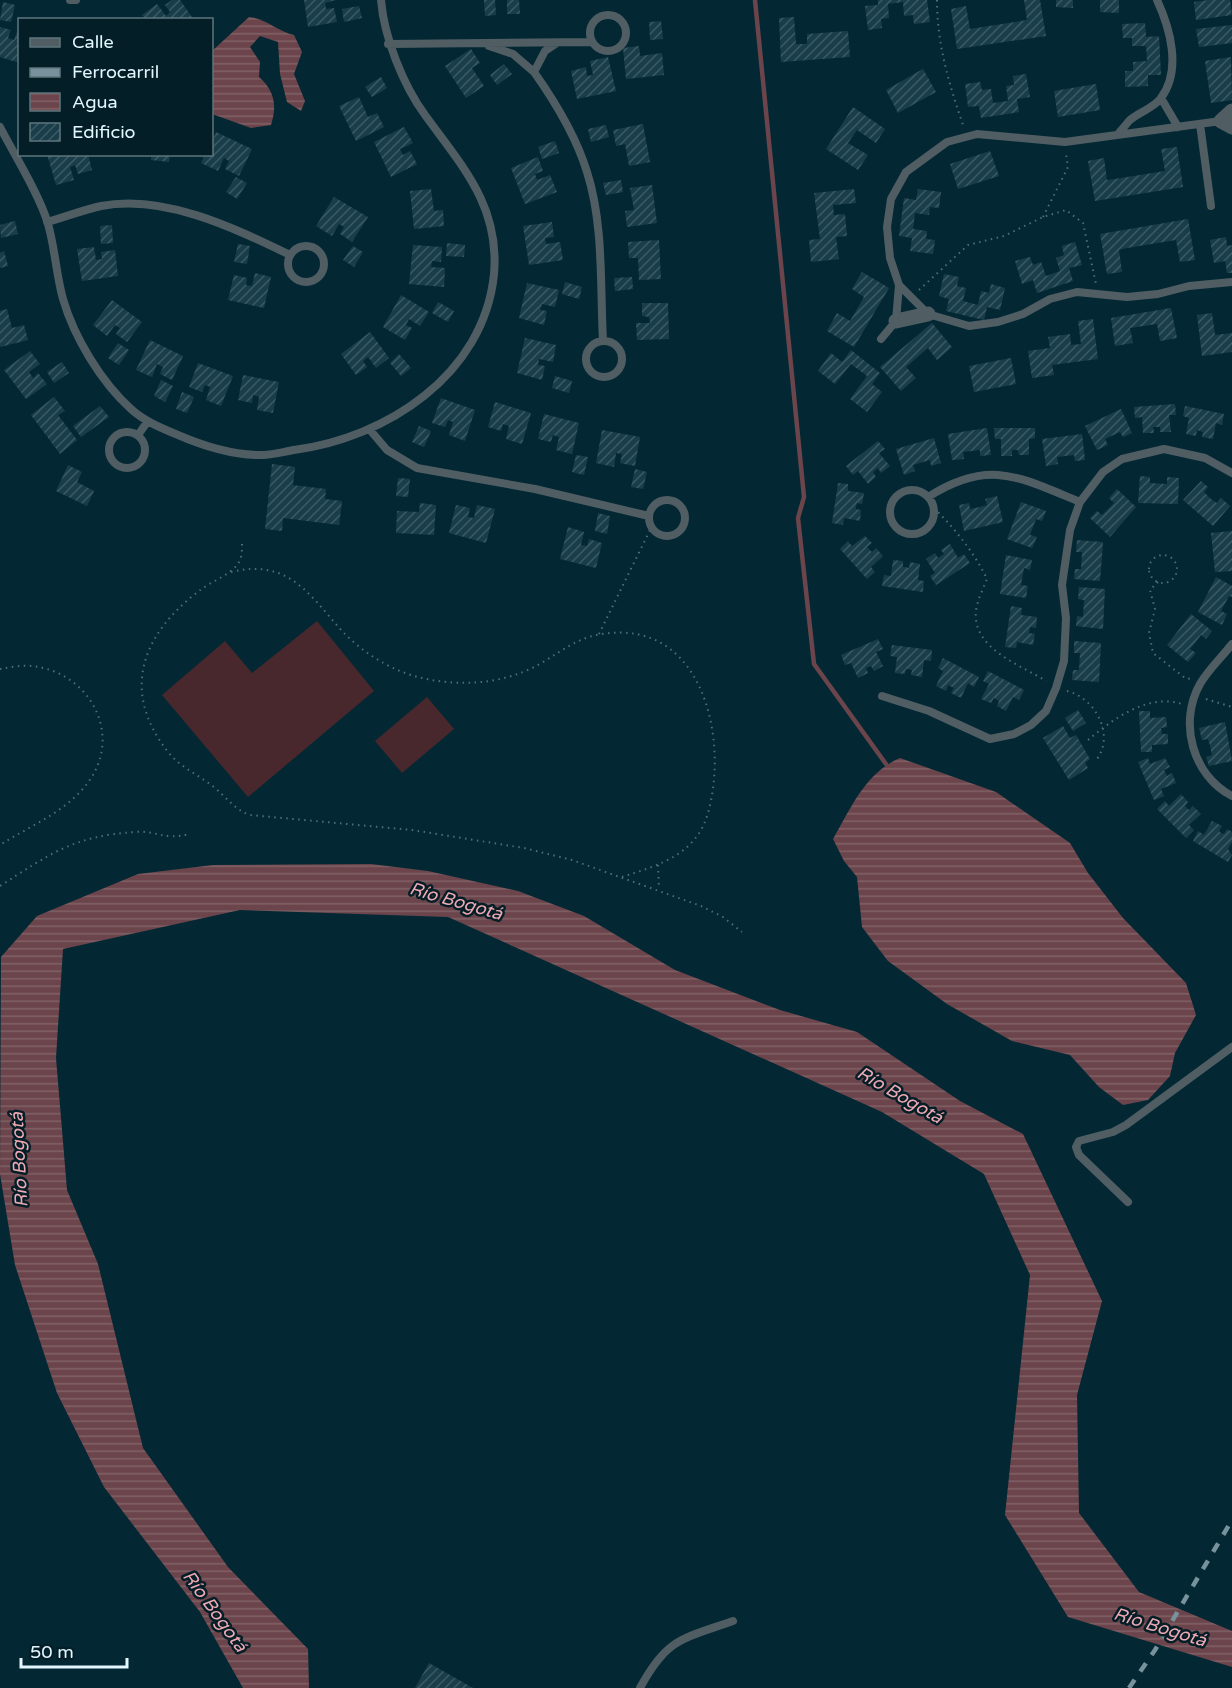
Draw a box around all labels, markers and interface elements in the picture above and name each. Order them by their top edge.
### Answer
legend [18,18,213,156]
text: Calle [72,31,114,53]
text: Ferrocarril [72,61,159,83]
text: Agua [72,91,118,113]
text: Edificio [72,121,136,143]
water label: Río Bogotá [407,877,506,925]
water label: Río Bogotá [853,1062,948,1129]
water label: Río Bogotá [5,1111,32,1208]
water label: Río Bogotá [178,1566,252,1657]
water label: Río Bogotá [1111,1603,1210,1652]
scale bar [21,1631,128,1669]
text: 50 m [30,1641,74,1663]

